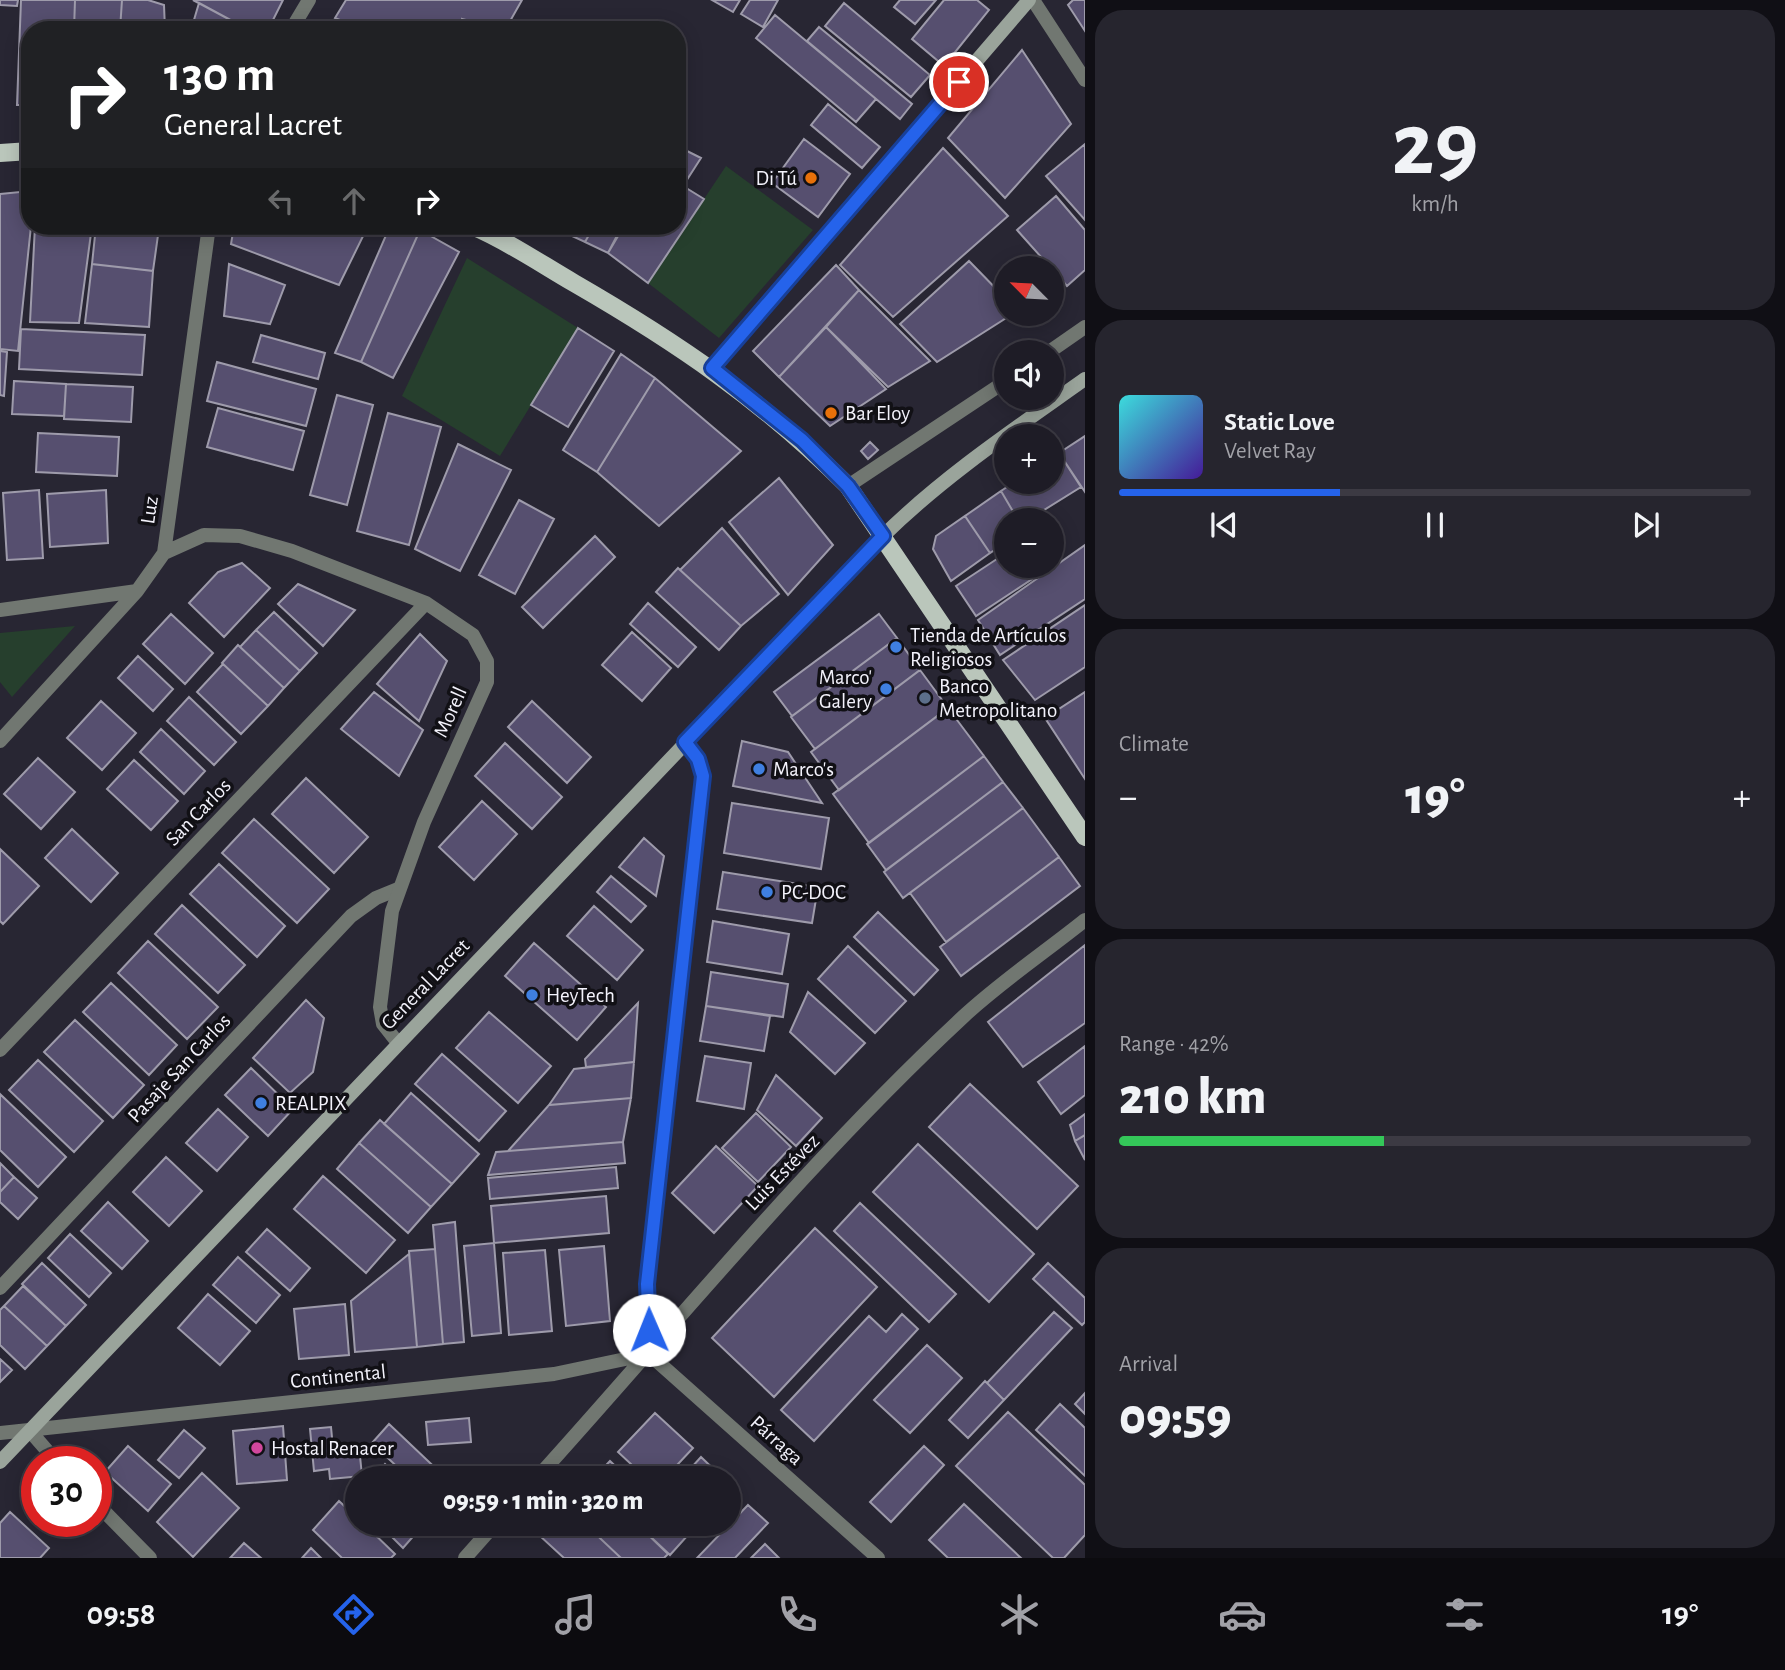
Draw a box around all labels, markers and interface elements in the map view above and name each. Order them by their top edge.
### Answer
icon: right [49,49,140,140]
text: 130 m [164,51,275,100]
pin [929,52,989,112]
icon: arrive [940,63,978,101]
text: 29 [1392,100,1478,191]
text: General Lacret [164,109,342,141]
place label: Di Tú [755,168,797,189]
marker: Di Tú [803,170,819,186]
icon: left [262,182,300,220]
icon: ahead [335,182,373,220]
icon: right [408,182,446,220]
text: km/h [1411,193,1459,216]
north arrow [994,256,1064,326]
map controls [994,256,1064,578]
button: sound [994,340,1064,410]
place label: Bar Eloy [845,403,910,424]
marker: Bar Eloy [823,405,839,421]
text: Static Love [1224,409,1335,435]
button: + [994,424,1064,494]
text: Velvet Ray [1224,440,1316,463]
street label: Luz [137,495,162,525]
icon: previous [1205,506,1243,544]
icon: pause [1416,506,1454,544]
icon: next [1627,506,1665,544]
button: − [994,508,1064,578]
place label: Tienda de Artículos Religiosos [910,625,1067,670]
marker: Tienda de Artículos Religiosos [888,639,904,655]
place label: Marco' Galery [819,667,872,712]
place label: Banco Metropolitano [939,676,1057,721]
marker: Marco' Galery [878,681,894,697]
street label: Morell [430,684,471,741]
marker: Banco Metropolitano [917,690,933,706]
text: Climate [1119,733,1189,756]
place label: Marco's [773,759,834,780]
marker: Marco's [751,761,767,777]
text: 19° [1405,771,1465,823]
street label: San Carlos [162,775,235,850]
text: − [1119,779,1137,817]
text: + [1733,779,1751,817]
place label: PC-DOC [781,882,846,903]
marker: PC-DOC [759,884,775,900]
street label: General Lacret [377,935,474,1034]
place label: HeyTech [546,985,615,1006]
marker: HeyTech [524,987,540,1003]
street label: Pasaje San Carlos [124,1010,235,1127]
text: Range · 42% [1119,1033,1229,1056]
text: 210 km [1119,1071,1266,1123]
place label: REALPIX [275,1093,347,1114]
marker: REALPIX [253,1095,269,1111]
street label: Luis Estévez [741,1130,823,1214]
position arrow [612,1293,686,1367]
text: Arrival [1119,1353,1178,1376]
street label: Continental [289,1361,387,1392]
text: 09:59 [1119,1391,1231,1443]
street label: Párraga [746,1412,807,1469]
place label: Hostal Renacer [271,1438,394,1459]
marker: Hostal Renacer [249,1440,265,1456]
speed limit sign: 30 [21,1446,112,1537]
text: 09:59 · 1 min · 320 m [443,1488,643,1514]
icon: directions [329,1590,378,1639]
icon: music [551,1590,600,1639]
icon: phone [773,1590,822,1639]
icon: climate [995,1590,1044,1639]
icon: car [1218,1590,1267,1639]
icon: filters [1440,1590,1489,1639]
text: 09:58 [87,1598,156,1630]
text: 19° [1662,1598,1698,1630]

